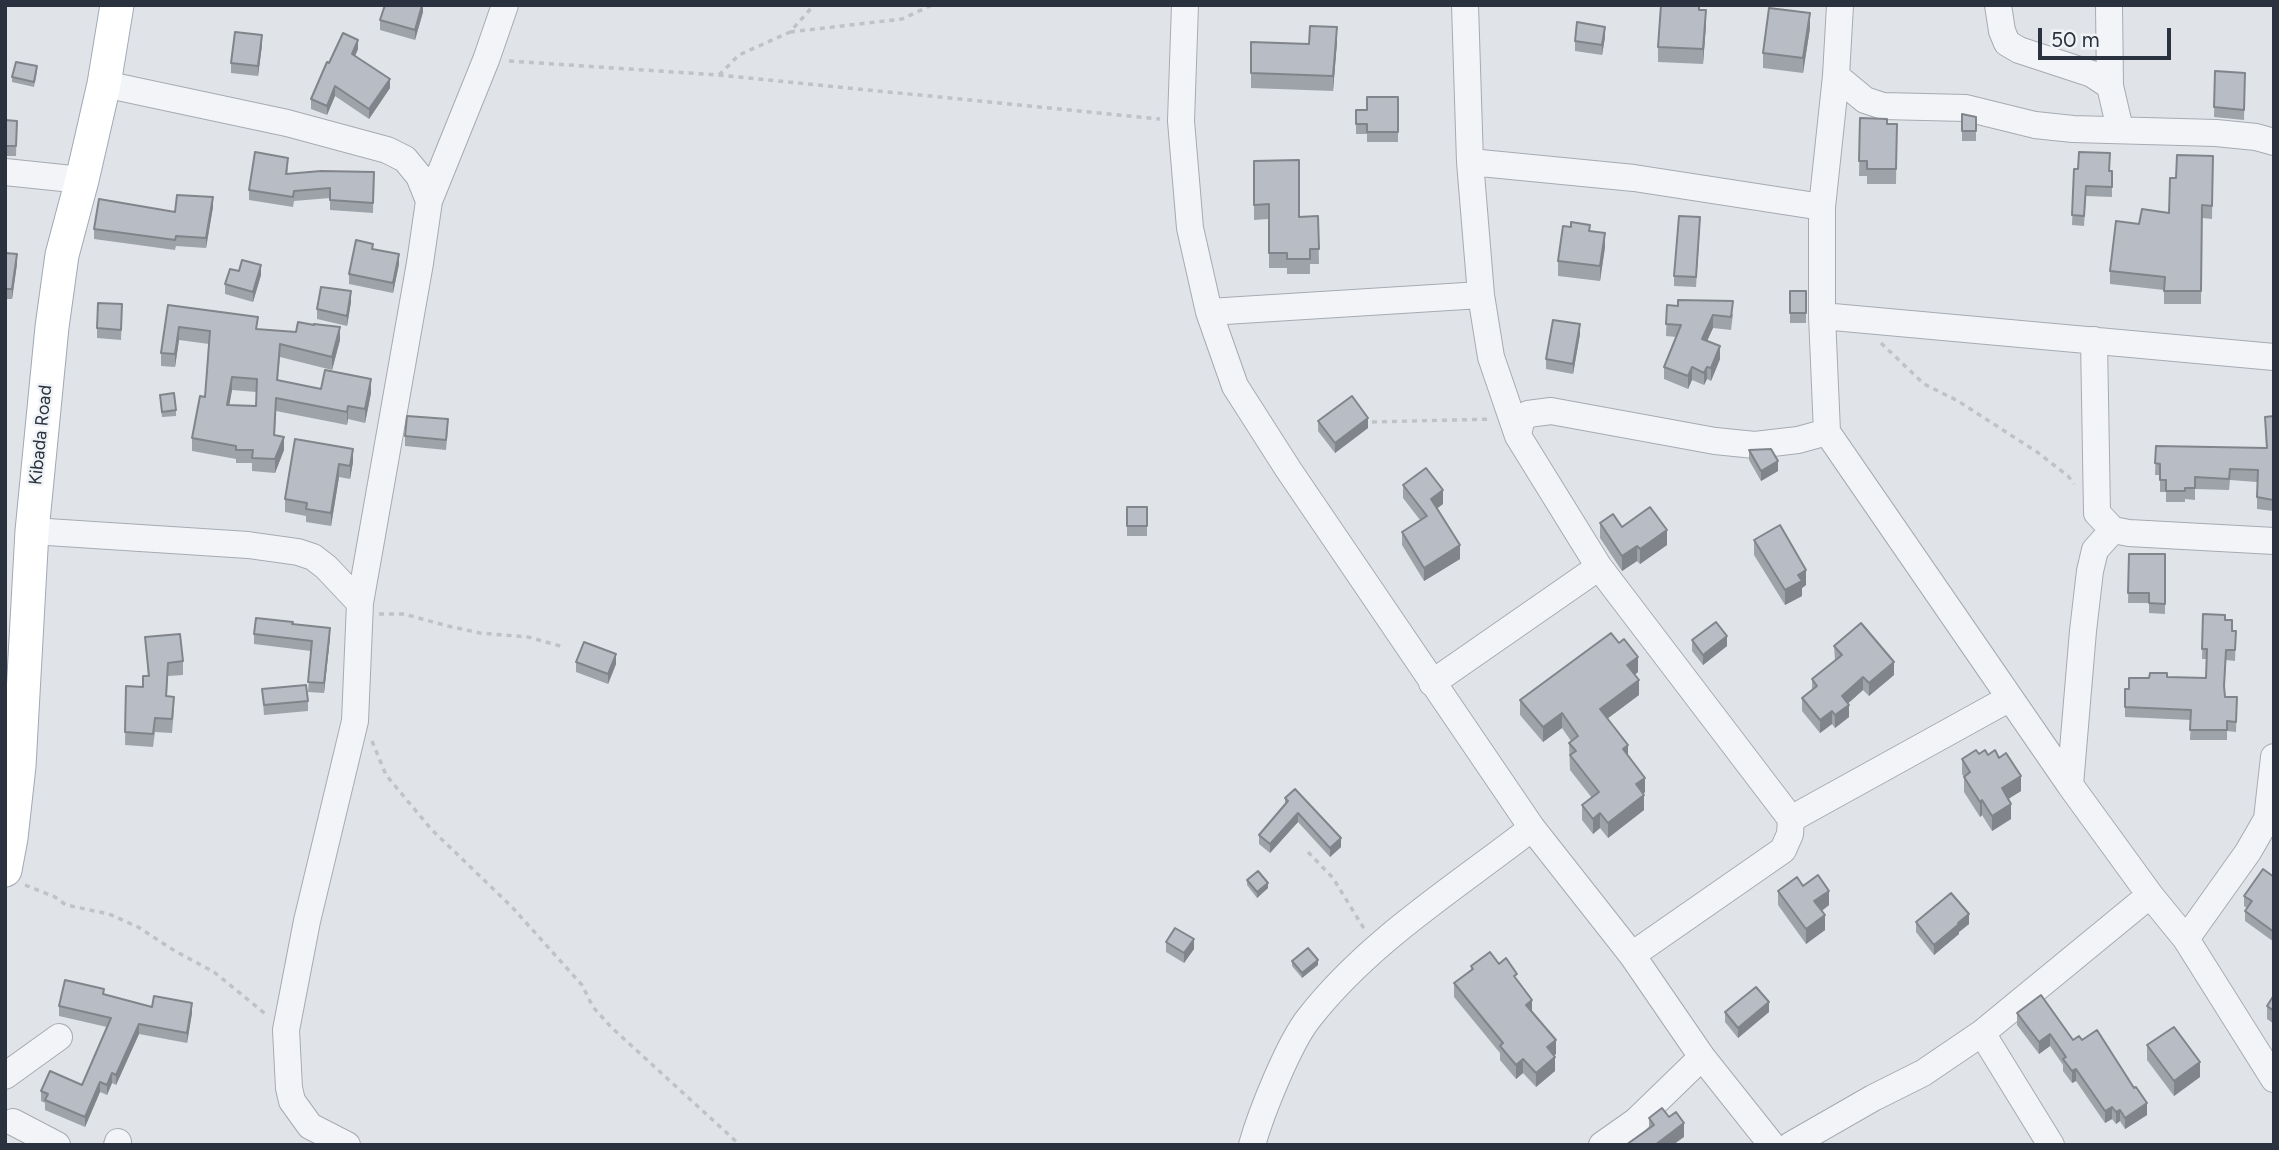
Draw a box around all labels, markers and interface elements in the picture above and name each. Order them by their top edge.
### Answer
scale bar [2041,14,2174,58]
text: 50 m [2051,27,2100,52]
street label: Kibada Road [25,384,57,486]

